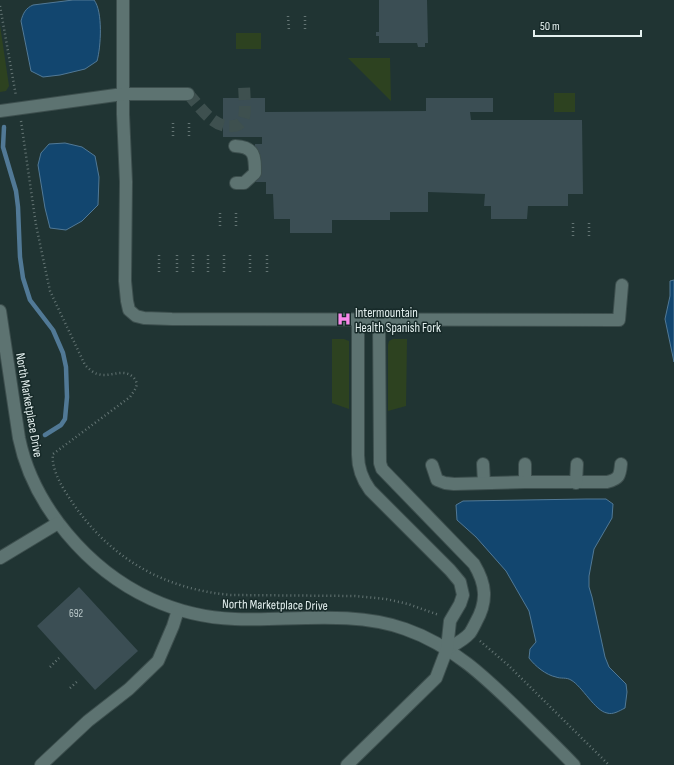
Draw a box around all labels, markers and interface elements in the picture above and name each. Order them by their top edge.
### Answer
scale bar [534,12,641,38]
text: 50 m [540,19,560,34]
place label: Intermountain Health Spanish Fork [355,305,441,336]
hospital icon: Intermountain Health Spanish Fork [336,311,352,327]
street label: North Marketplace Drive [12,352,46,459]
street label: North Marketplace Drive [222,596,328,614]
house number: 692 [69,607,84,620]

